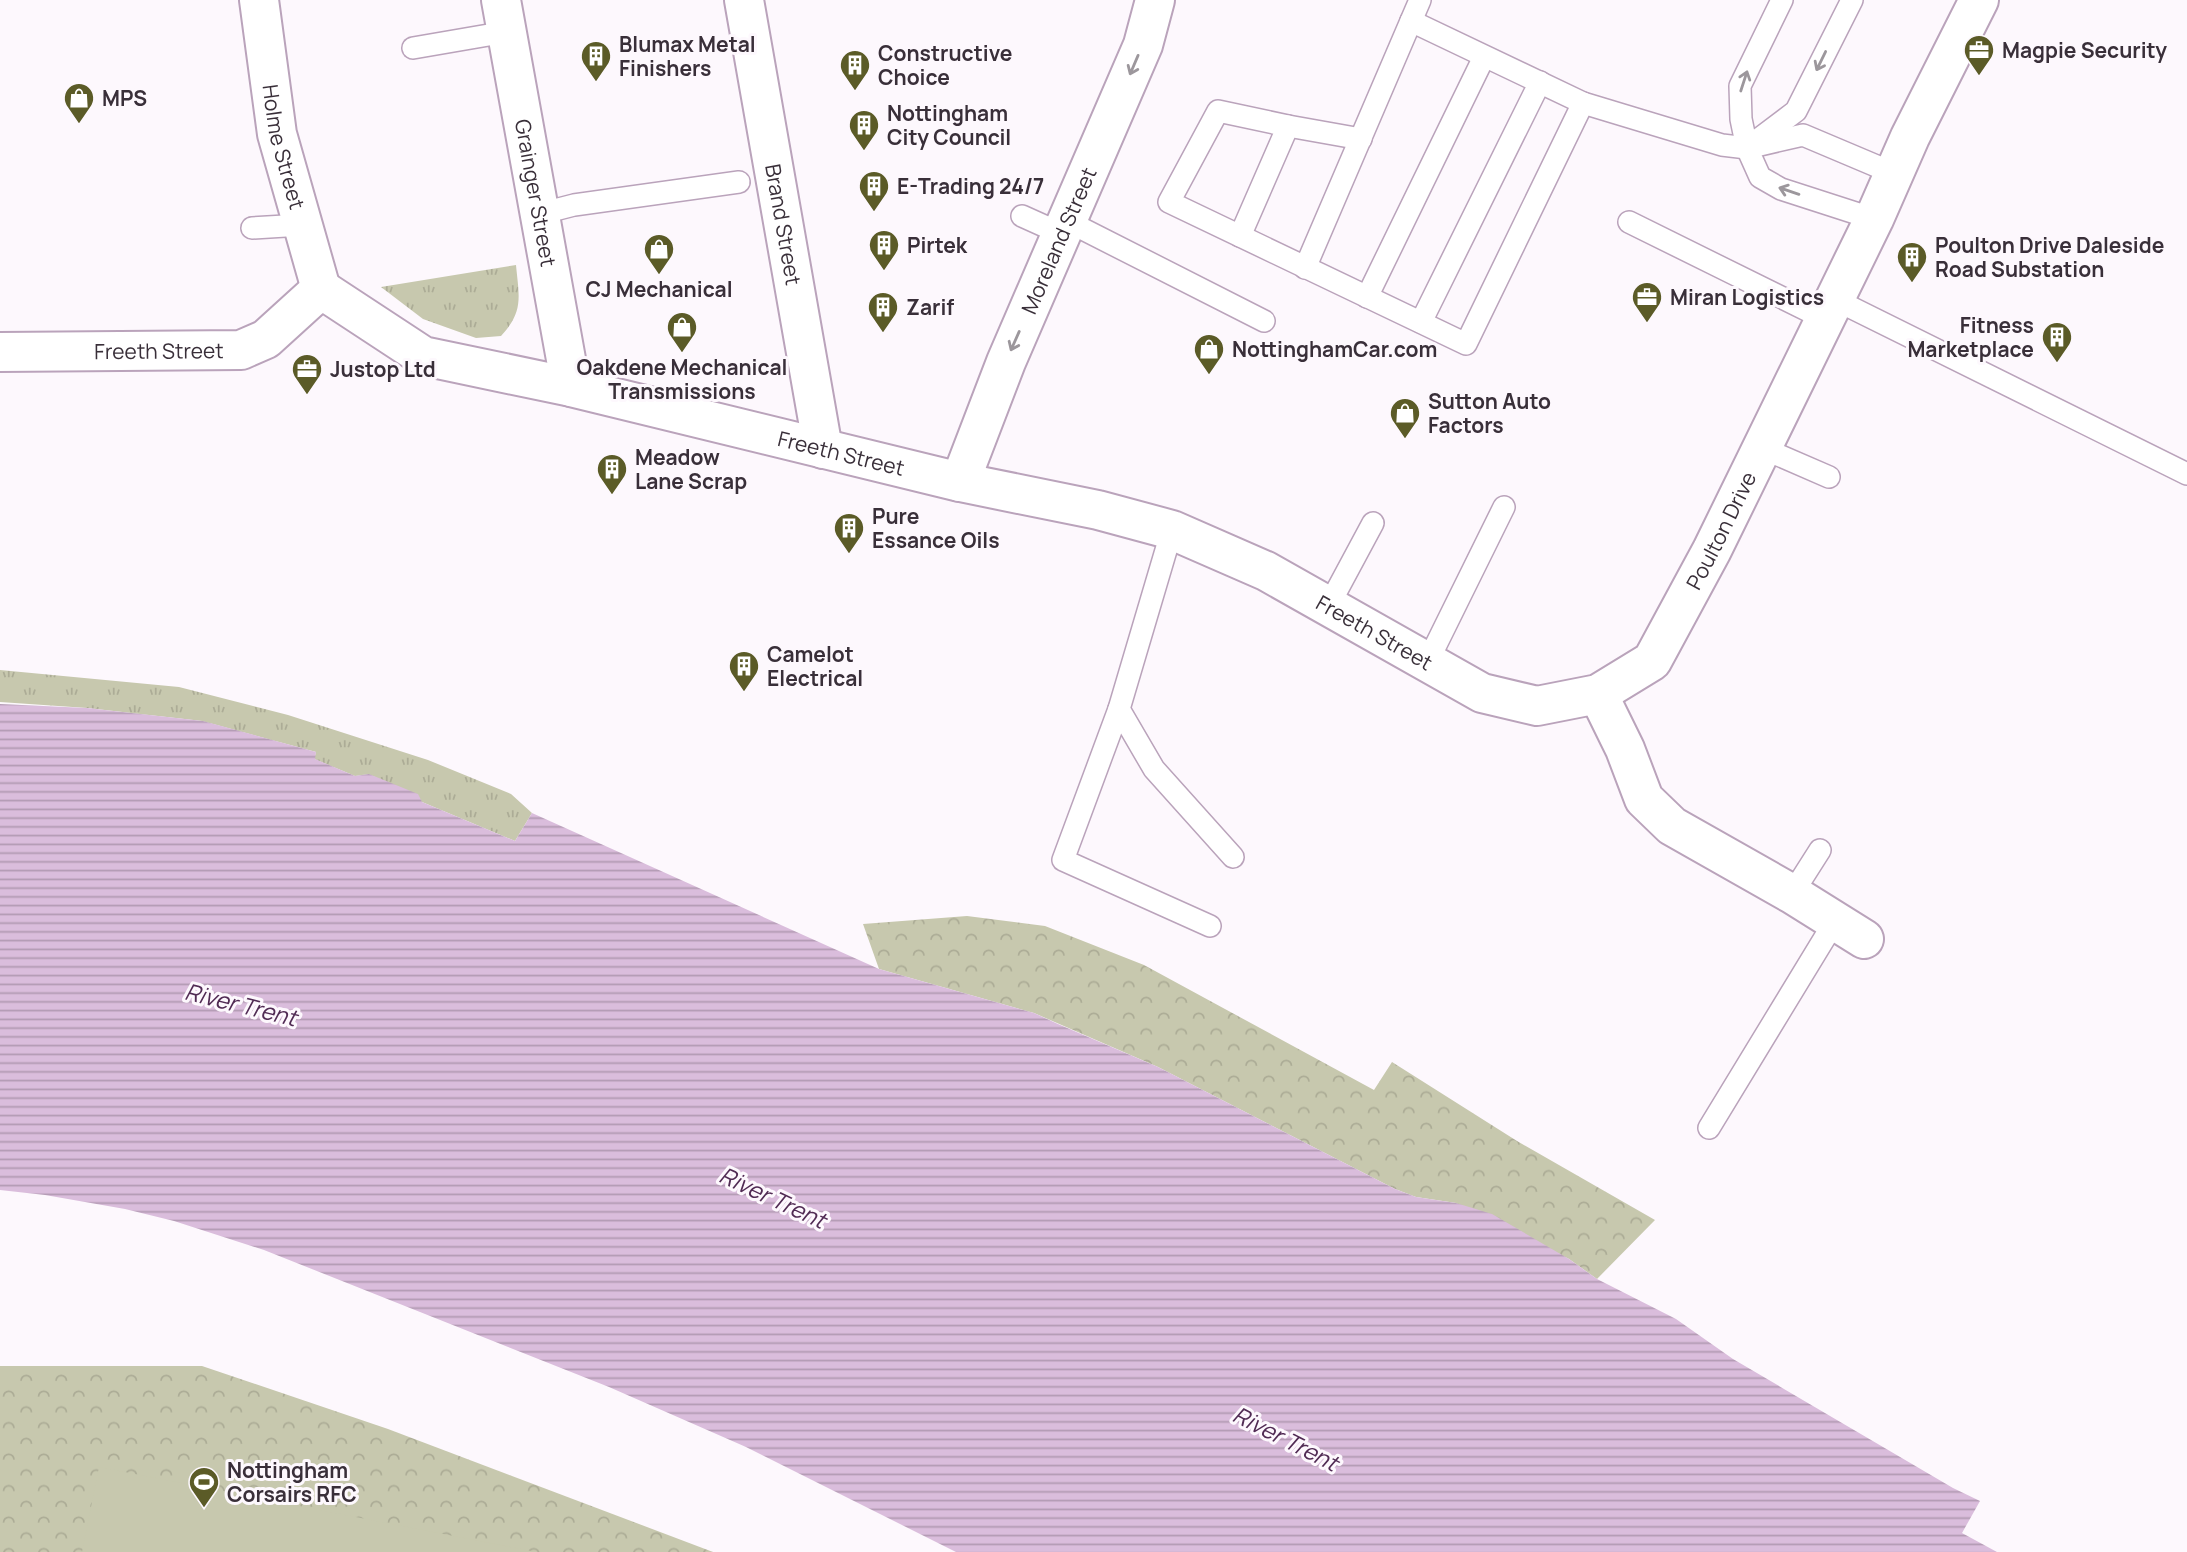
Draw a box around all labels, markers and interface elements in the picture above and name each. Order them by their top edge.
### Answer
place label: Blumax Metal Finishers [619,30,756,82]
office icon: Magpie Security [1962,33,1996,77]
place label: Magpie Security [2002,36,2167,64]
building icon: Blumax Metal Finishers [579,39,613,83]
place label: Constructive Choice [878,39,1013,91]
building icon: Constructive Choice [838,48,872,92]
one-way arrow [1814,50,1828,71]
one-way arrow [1127,54,1140,75]
one-way arrow [1739,71,1751,93]
shop icon: MPS [62,81,96,125]
street label: Holme Street [256,83,312,213]
place label: MPS [102,84,147,112]
place label: Nottingham City Council [887,99,1011,151]
building icon: Nottingham City Council [847,108,881,152]
street label: Grainger Street [509,117,563,269]
street label: Brand Street [759,162,808,287]
street label: Moreland Street [1015,163,1103,318]
building icon: E-Trading 24/7 [857,169,891,213]
place label: E-Trading 24/7 [897,172,1044,200]
one-way arrow [1779,184,1801,196]
building icon: Pirtek [867,228,901,272]
place label: Pirtek [907,231,968,259]
place label: Poulton Drive Daleside Road Substation [1935,231,2164,283]
shop icon: CJ Mechanical [642,232,676,276]
building icon: Poulton Drive Daleside Road Substation [1895,240,1929,284]
place label: CJ Mechanical [585,275,733,303]
office icon: Miran Logistics [1630,280,1664,324]
place label: Miran Logistics [1670,283,1824,311]
building icon: Zarif [866,290,900,334]
place label: Zarif [906,293,954,321]
shop icon: Oakdene Mechanical Transmissions [665,310,699,354]
place label: Fitness Marketplace [1907,311,2034,363]
building icon: Fitness Marketplace [2040,320,2074,364]
one-way arrow [1008,330,1021,352]
shop icon: NottinghamCar.com [1192,332,1226,376]
place label: NottinghamCar.com [1232,335,1437,363]
street label: Freeth Street [94,336,224,365]
office icon: Justop Ltd [290,352,324,396]
place label: Oakdene Mechanical Transmissions [577,353,787,405]
place label: Justop Ltd [330,355,436,383]
place label: Sutton Auto Factors [1428,387,1551,439]
shop icon: Sutton Auto Factors [1388,396,1422,440]
street label: Freeth Street [775,424,907,482]
place label: Meadow Lane Scrap [635,443,747,495]
building icon: Meadow Lane Scrap [595,452,629,496]
street label: Poulton Drive [1679,467,1762,594]
place label: Pure Essance Oils [872,502,1000,554]
building icon: Pure Essance Oils [832,511,866,555]
street label: Freeth Street [1311,588,1438,676]
place label: Camelot Electrical [767,640,863,692]
building icon: Camelot Electrical [727,649,761,693]
water label: River Trent [182,975,303,1034]
water label: River Trent [715,1158,834,1237]
water label: River Trent [1228,1398,1347,1479]
place label: Nottingham Corsairs RFC [227,1456,357,1508]
sports icon: Nottingham Corsairs RFC [187,1465,221,1509]

